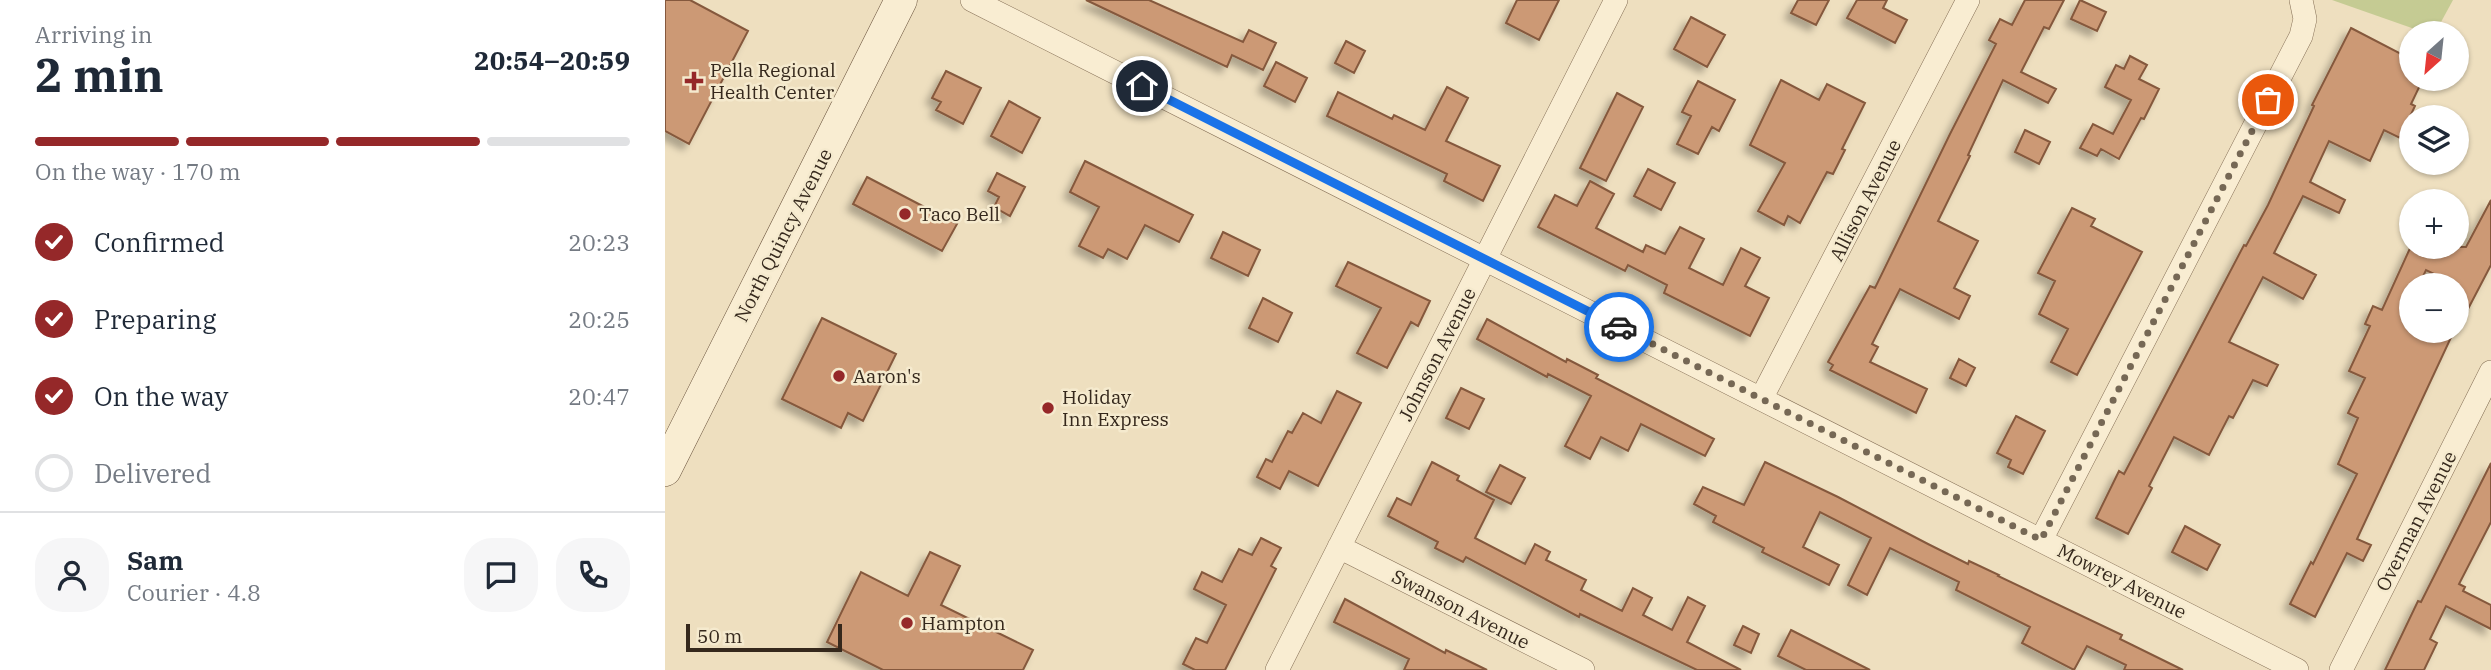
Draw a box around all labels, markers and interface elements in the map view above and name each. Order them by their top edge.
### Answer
text: Arriving in [35,19,152,49]
north arrow [2399,21,2469,91]
map controls [2399,21,2469,343]
text: 20:54–20:59 [474,43,630,77]
text: 2 min [35,45,164,105]
pin [1112,56,1172,116]
place label: Pella Regional Health Center [710,58,836,104]
icon: home [1123,67,1161,105]
pin [2238,70,2298,130]
marker: Pella Regional Health Center [684,71,704,91]
icon: bag [2249,81,2287,119]
button: layers [2399,105,2469,175]
street label: Allison Avenue [1824,135,1906,265]
street label: North Quincy Avenue [729,144,837,326]
text: On the way · 170 m [35,156,241,186]
button: + [2399,189,2469,259]
place label: Taco Bell [919,202,1000,226]
marker: Taco Bell [897,206,913,222]
icon: check [35,223,73,261]
text: Confirmed [94,225,225,259]
text: 20:23 [568,227,630,257]
button: − [2399,273,2469,343]
street label: Johnson Avenue [1393,283,1481,425]
courier [1584,292,1654,362]
icon: check [35,300,73,338]
text: Preparing [94,302,216,336]
text: 20:25 [568,304,630,334]
icon: car [1600,308,1638,346]
place label: Aaron's [853,364,921,388]
marker: Aaron's [831,368,847,384]
icon: check [35,377,73,415]
text: On the way [94,379,228,413]
text: 20:47 [568,381,630,411]
place label: Holiday Inn Express [1062,385,1169,431]
marker: Holiday Inn Express [1040,400,1056,416]
street label: Overman Avenue [2370,447,2462,595]
text: Delivered [94,456,211,490]
button: person [35,538,109,612]
button: chat [464,538,538,612]
button: phone [556,538,630,612]
street label: Mowrey Avenue [2053,538,2191,624]
text: Sam [127,543,183,577]
street label: Swanson Avenue [1388,564,1534,654]
text: Courier · 4.8 [127,577,261,607]
place label: Hampton [921,611,1006,635]
marker: Hampton [899,615,915,631]
scale bar [686,621,842,653]
text: 50 m [697,624,742,648]

